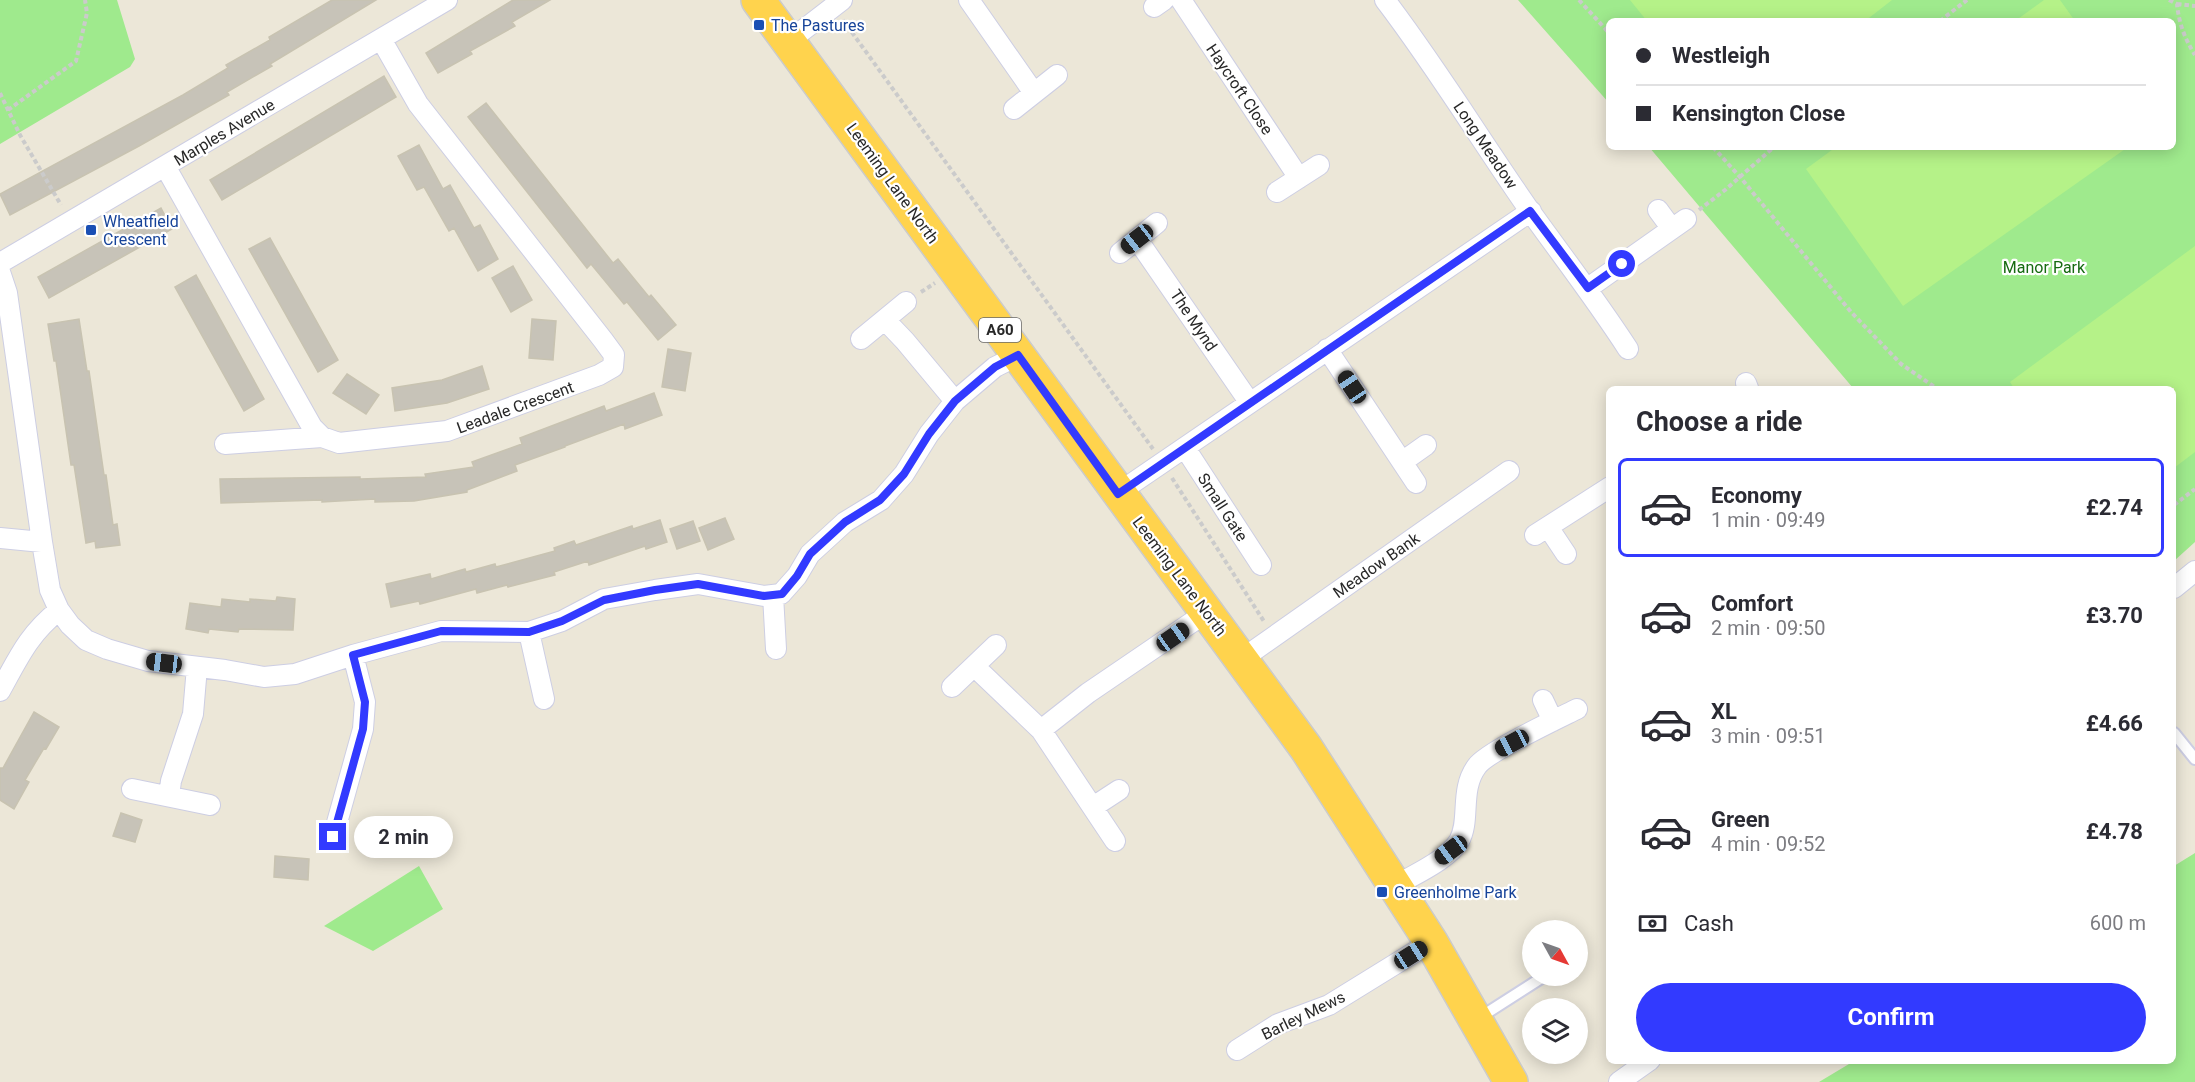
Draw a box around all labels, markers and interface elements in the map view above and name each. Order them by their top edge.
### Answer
place label: The Pastures [771,16,865,35]
marker: The Pastures [752,18,766,32]
street label: Haycroft Close [1202,40,1277,138]
text: Westleigh [1672,43,1770,68]
street label: Marples Avenue [171,95,278,170]
street label: Long Meadow [1450,98,1522,192]
text: Kensington Close [1672,101,1845,126]
street label: Leeming Lane North [842,119,943,247]
place label: Wheatfield Crescent [103,212,179,249]
car [1117,221,1157,257]
marker: Wheatfield Crescent [84,223,98,237]
route start [1608,250,1635,277]
park label: Manor Park [2003,258,2086,277]
street label: The Mynd [1166,286,1221,355]
road number: A60 [979,318,1021,342]
car [1334,367,1370,407]
street label: Leadale Crescent [454,377,576,437]
text: Choose a ride [1636,406,1802,438]
street label: Small Gate [1194,470,1252,545]
icon: car [1639,481,1693,535]
text: Economy [1711,483,1802,508]
text: £2.74 [2086,495,2143,520]
text: 1 min · 09:49 [1711,508,1826,532]
street label: Leeming Lane North [1129,513,1231,640]
street label: Meadow Bank [1330,528,1424,602]
icon: car [1639,589,1693,643]
text: Comfort [1711,591,1793,616]
text: £3.70 [2086,603,2143,628]
text: 2 min · 09:50 [1711,616,1826,640]
car [1153,619,1193,655]
car [145,652,183,674]
icon: car [1639,697,1693,751]
text: XL [1711,699,1737,724]
text: £4.66 [2086,711,2143,736]
text: 3 min · 09:51 [1711,724,1826,748]
car [1492,727,1532,759]
icon: car [1639,805,1693,859]
text: Green [1711,807,1770,832]
callout: 2 min [354,816,453,858]
text: £4.78 [2086,819,2143,844]
route end [319,823,346,850]
text: 2 min [378,825,429,849]
car [1431,832,1471,868]
text: 4 min · 09:52 [1711,832,1826,856]
place label: Greenholme Park [1394,883,1517,902]
marker: Greenholme Park [1375,885,1389,899]
icon: cash [1636,907,1669,940]
text: Cash [1684,911,1734,936]
text: 600 m [2090,911,2146,935]
north arrow [1522,920,1588,986]
map controls [1522,920,1588,1064]
car [1391,938,1431,972]
button: Confirm [1636,983,2146,1052]
street label: Barley Mews [1258,987,1348,1044]
button: layers [1522,998,1588,1064]

